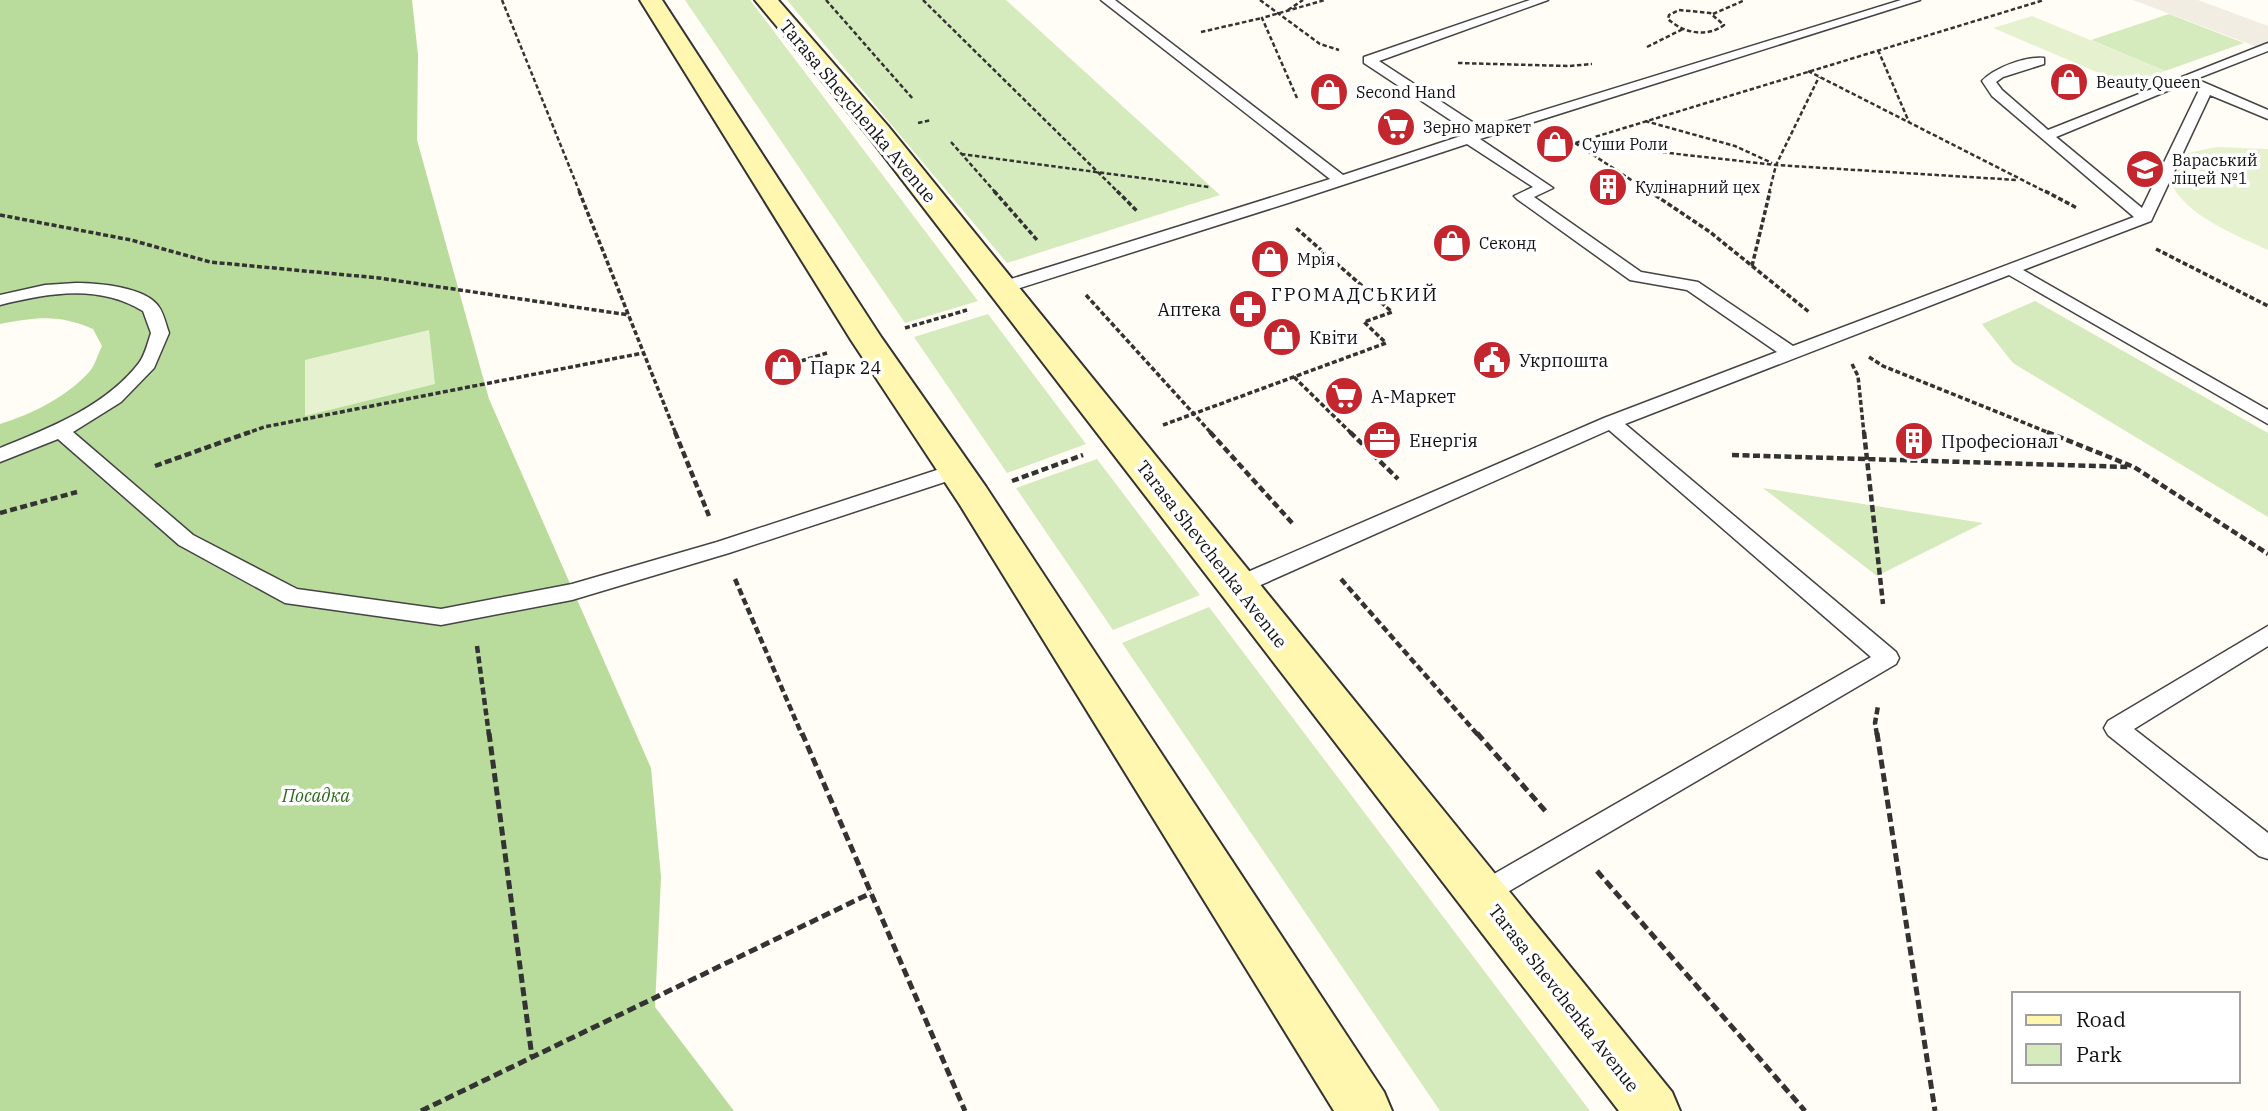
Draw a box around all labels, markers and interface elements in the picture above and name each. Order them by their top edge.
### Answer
street label: Tarasa Shevchenka Avenue [775,15,941,207]
shop icon: Beauty Queen [2048,61,2090,103]
shop icon: Second Hand [1308,71,1350,113]
place label: Beauty Queen [2096,72,2201,92]
place label: Second Hand [1356,82,1456,102]
supermarket icon: Зерно маркет [1375,106,1417,148]
place label: Зерно маркет [1423,117,1531,137]
shop icon: Суши Роли [1534,123,1576,165]
place label: Суши Роли [1582,134,1668,154]
school or university icon: Вараський ліцей №1 [2124,148,2166,190]
place label: Вараський ліцей №1 [2172,150,2258,188]
building icon: Кулінарний цех [1587,166,1629,208]
place label: Кулінарний цех [1635,177,1760,197]
shop icon: Секонд [1431,222,1473,264]
place label: Секонд [1479,233,1537,253]
shop icon: Мрія [1249,238,1291,280]
place label: Мрія [1297,249,1335,269]
district label: ГРОМАДСЬКИЙ [1271,282,1439,306]
pharmacy icon: Аптека [1227,288,1269,330]
place label: Аптека [1157,298,1221,321]
shop icon: Квіти [1261,316,1303,358]
place label: Квіти [1309,326,1358,349]
public building icon: Укрпошта [1471,339,1513,381]
shop icon: Парк 24 [762,346,804,388]
place label: Укрпошта [1519,349,1608,372]
place label: Парк 24 [810,356,881,379]
supermarket icon: А-Маркет [1323,375,1365,417]
place label: А-Маркет [1371,385,1456,408]
office icon: Енергія [1361,419,1403,461]
building icon: Професіонал [1893,420,1935,462]
place label: Енергія [1409,429,1478,452]
place label: Професіонал [1941,430,2058,453]
street label: Tarasa Shevchenka Avenue [1132,456,1292,652]
park label: Посадка [281,784,350,807]
street label: Tarasa Shevchenka Avenue [1484,900,1644,1096]
legend [2012,992,2240,1083]
text: Road [2076,1005,2126,1033]
text: Park [2076,1040,2123,1068]

